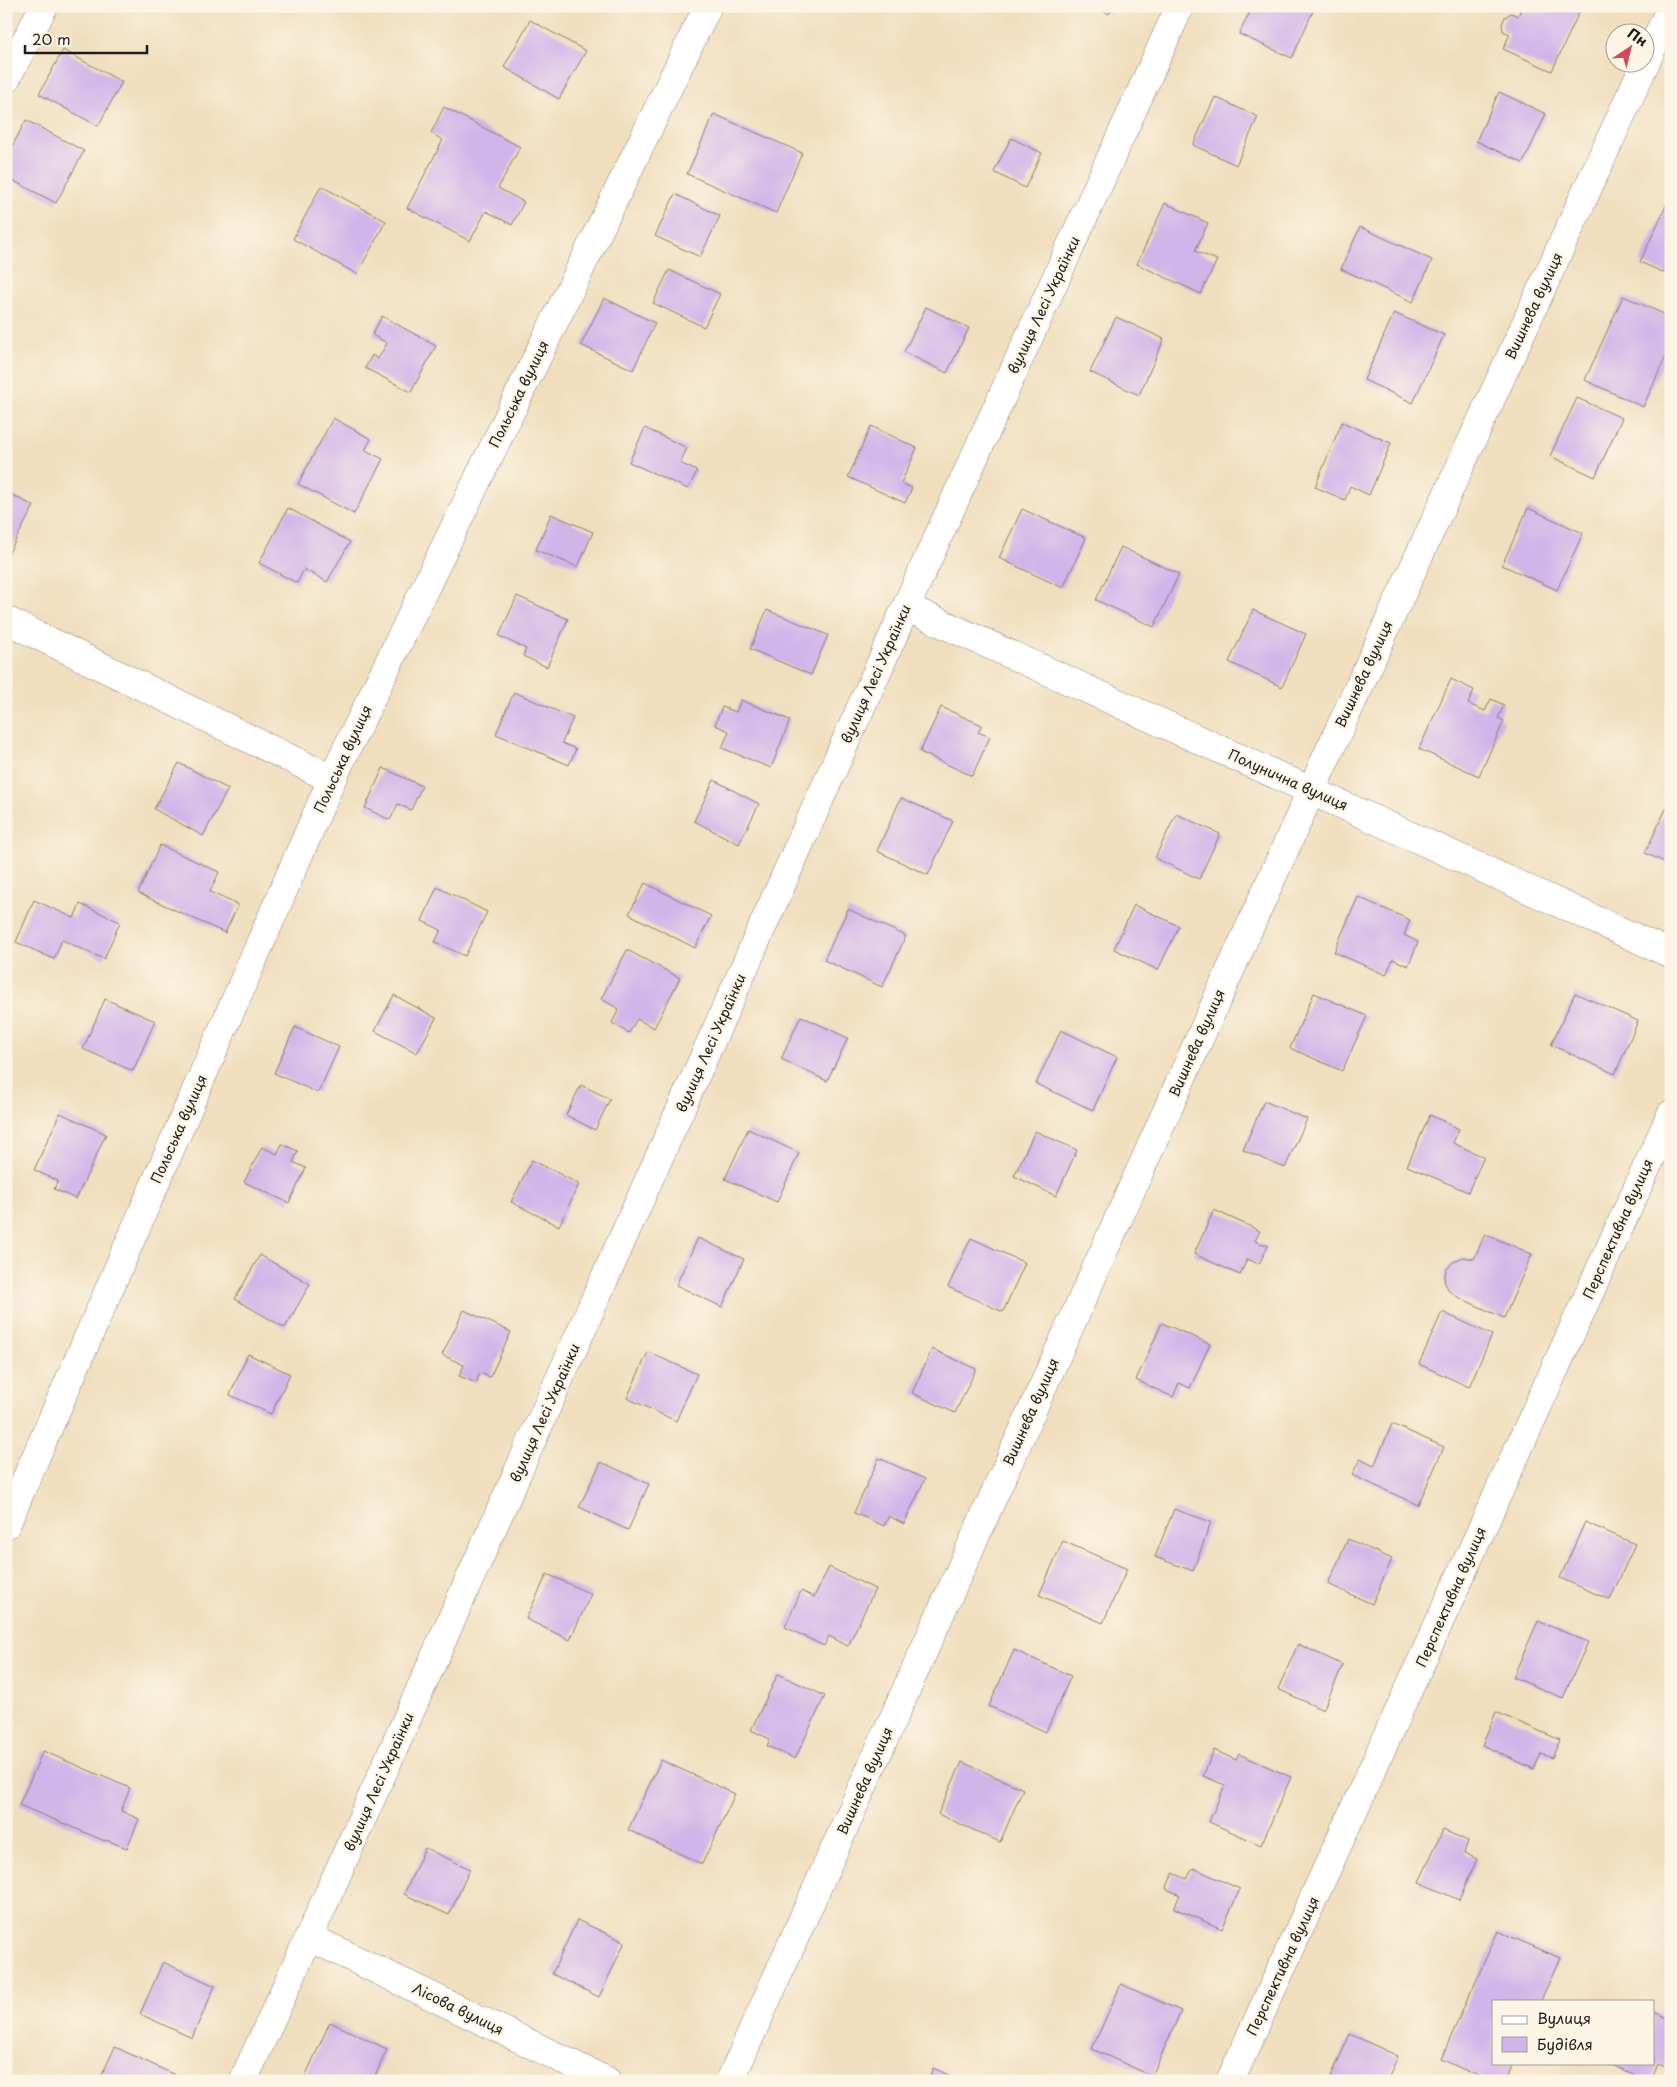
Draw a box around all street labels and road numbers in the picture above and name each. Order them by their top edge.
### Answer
street label: вулиця Лесі Українки [1002,232,1085,377]
street label: Вишнева вулиця [1500,249,1568,363]
street label: Польська вулиця [483,337,554,451]
street label: вулиця Лесі Українки [835,601,916,747]
street label: Вишнева вулиця [1330,617,1398,731]
street label: Польська вулиця [308,701,377,816]
street label: Полунична вулиця [1225,744,1351,815]
street label: вулиця Лесі Українки [670,970,751,1116]
street label: Вишнева вулиця [1163,986,1230,1100]
street label: Польська вулиця [145,1071,212,1186]
street label: Перспективна вулиця [1577,1155,1658,1302]
street label: вулиця Лесі Українки [504,1340,585,1486]
street label: Вишнева вулиця [997,1355,1064,1469]
street label: Перспективна вулиця [1410,1523,1491,1670]
street label: вулиця Лесі Українки [338,1709,419,1855]
street label: Вишнева вулиця [831,1724,898,1838]
street label: Перспективна вулиця [1241,1893,1324,2039]
street label: Лісова вулиця [409,1977,507,2040]

